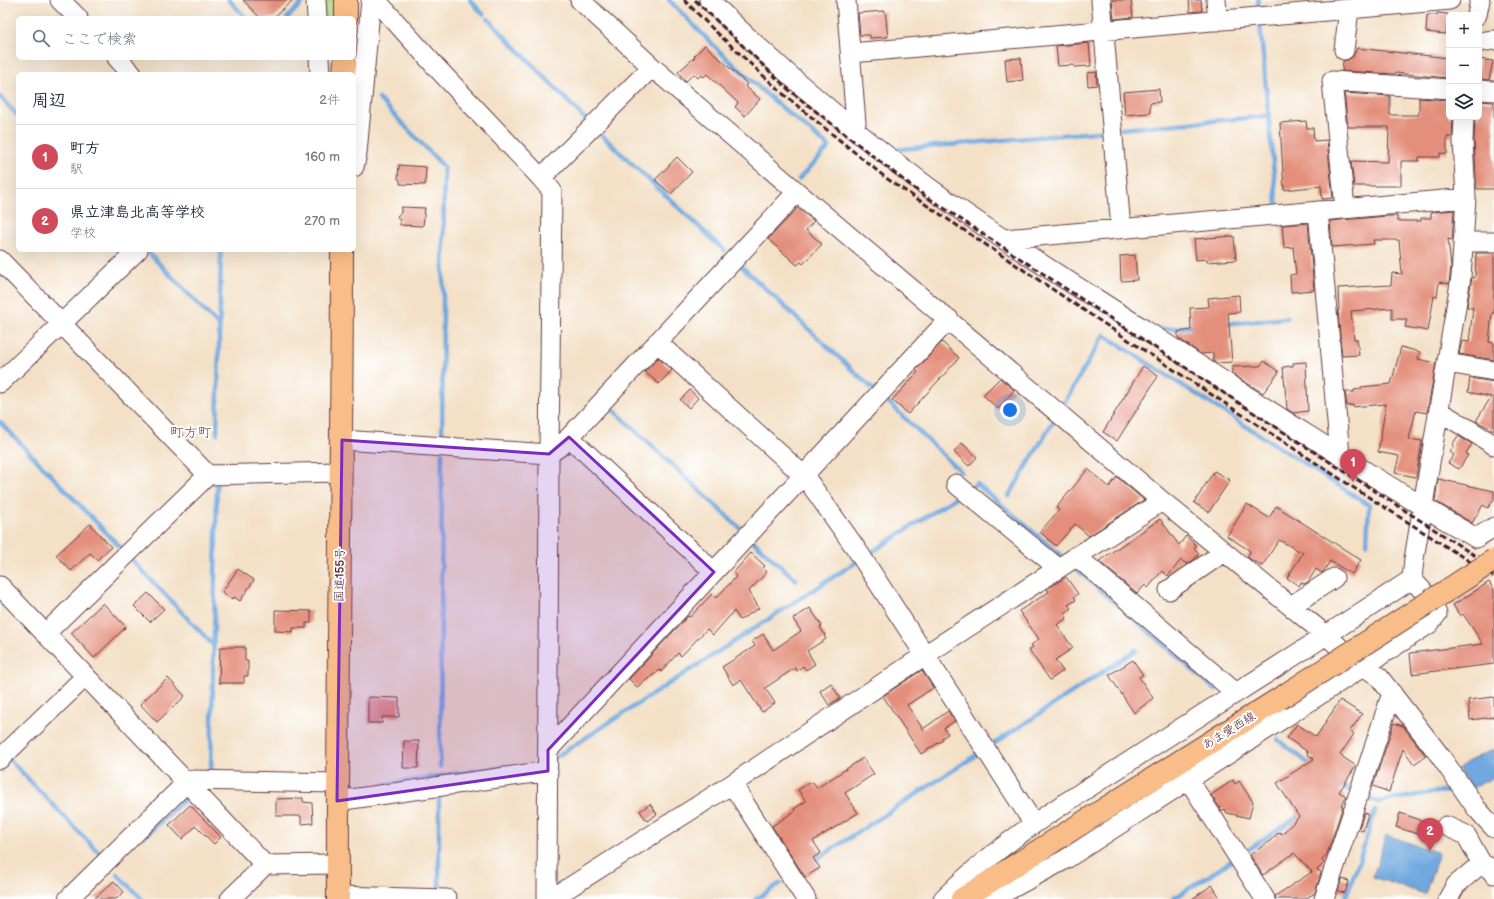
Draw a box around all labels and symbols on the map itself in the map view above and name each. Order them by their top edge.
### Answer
your location [1000,400,1020,420]
district label: 町方町 [170,424,212,441]
pin: 1 [1340,449,1366,482]
street label: 国道155号 [332,548,348,602]
street label: あま愛西線 [1200,709,1258,753]
pin: 2 [1417,818,1443,851]

